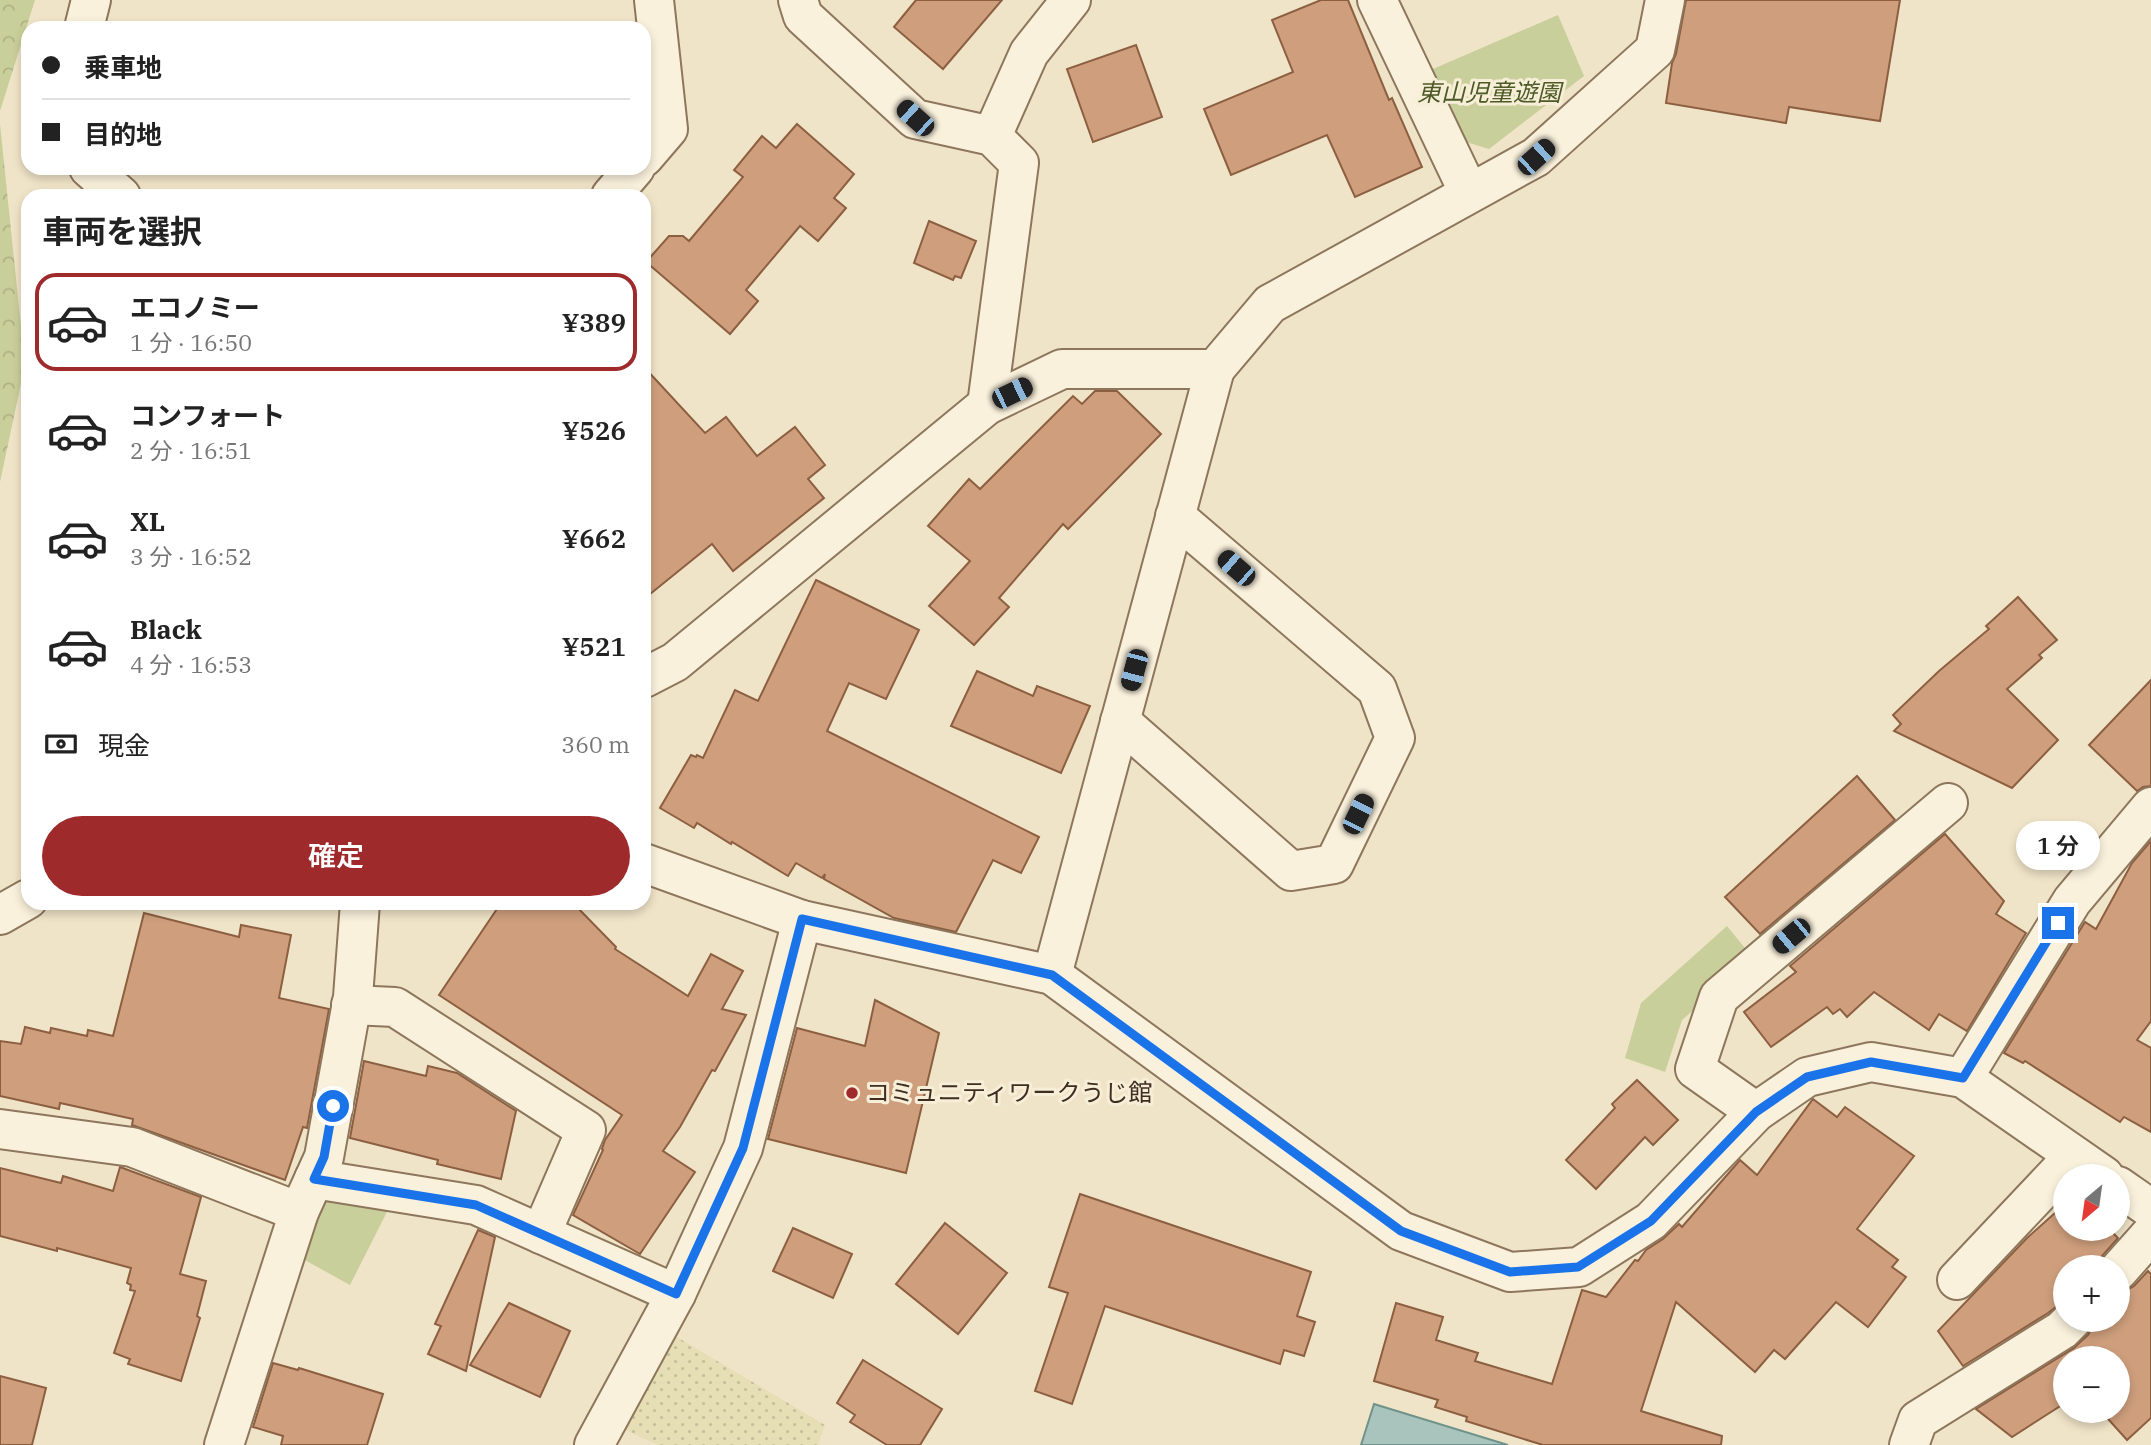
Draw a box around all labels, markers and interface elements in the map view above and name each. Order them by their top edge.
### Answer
text: 乗車地 [84,50,162,84]
park label: 東山児童遊園 [1417,76,1564,108]
car [893,96,938,140]
text: 目的地 [84,117,162,151]
car [1514,135,1559,179]
text: 車両を選択 [42,210,202,252]
text: エコノミー [130,290,260,324]
icon: car [46,291,109,354]
text: ¥389 [562,305,626,339]
text: 1 分 · 16:50 [130,327,252,357]
car [989,374,1036,412]
text: コンフォート [130,398,285,432]
icon: car [46,399,109,462]
text: ¥526 [562,413,626,447]
text: 2 分 · 16:51 [130,435,252,465]
text: XL [130,504,165,538]
icon: car [46,507,109,570]
text: ¥662 [562,521,626,555]
text: 3 分 · 16:52 [130,541,252,571]
car [1214,546,1259,590]
text: Black [130,612,202,646]
icon: car [46,615,109,678]
text: ¥521 [562,629,626,663]
car [1119,647,1150,693]
text: 4 分 · 16:53 [130,649,252,679]
icon: cash [42,725,80,763]
text: 現金 [98,728,150,762]
text: 360 m [561,729,630,759]
car [1340,791,1377,837]
button: 確定 [42,816,630,896]
callout: 1 分 [2016,822,2100,870]
text: 1 分 [2037,830,2079,860]
route end [2042,907,2074,939]
car [1769,914,1814,958]
place label: コミュニティワークうじ館 [866,1076,1153,1108]
marker: コミュニティワークうじ館 [844,1085,860,1101]
route start [317,1090,349,1122]
north arrow [2053,1164,2130,1241]
map controls [2053,1164,2130,1423]
button: + [2053,1255,2130,1332]
button: − [2053,1346,2130,1423]

